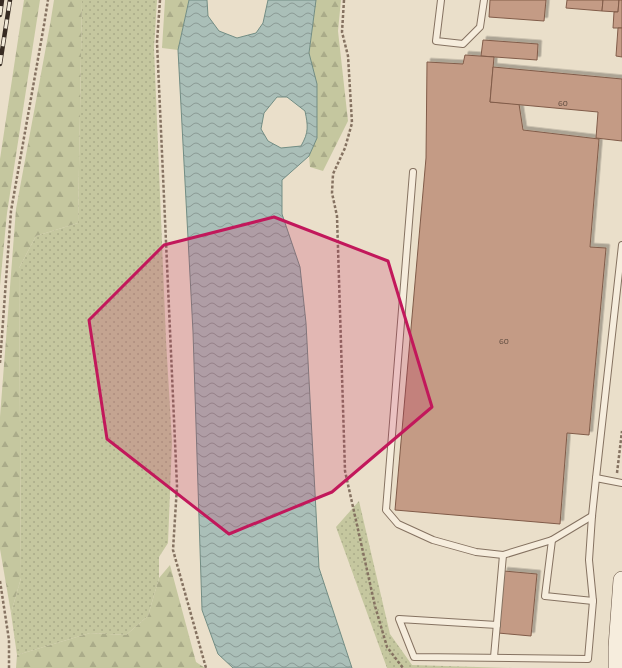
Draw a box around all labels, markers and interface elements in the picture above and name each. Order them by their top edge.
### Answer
house number: 60 [558,99,568,108]
house number: 60 [499,337,509,346]

